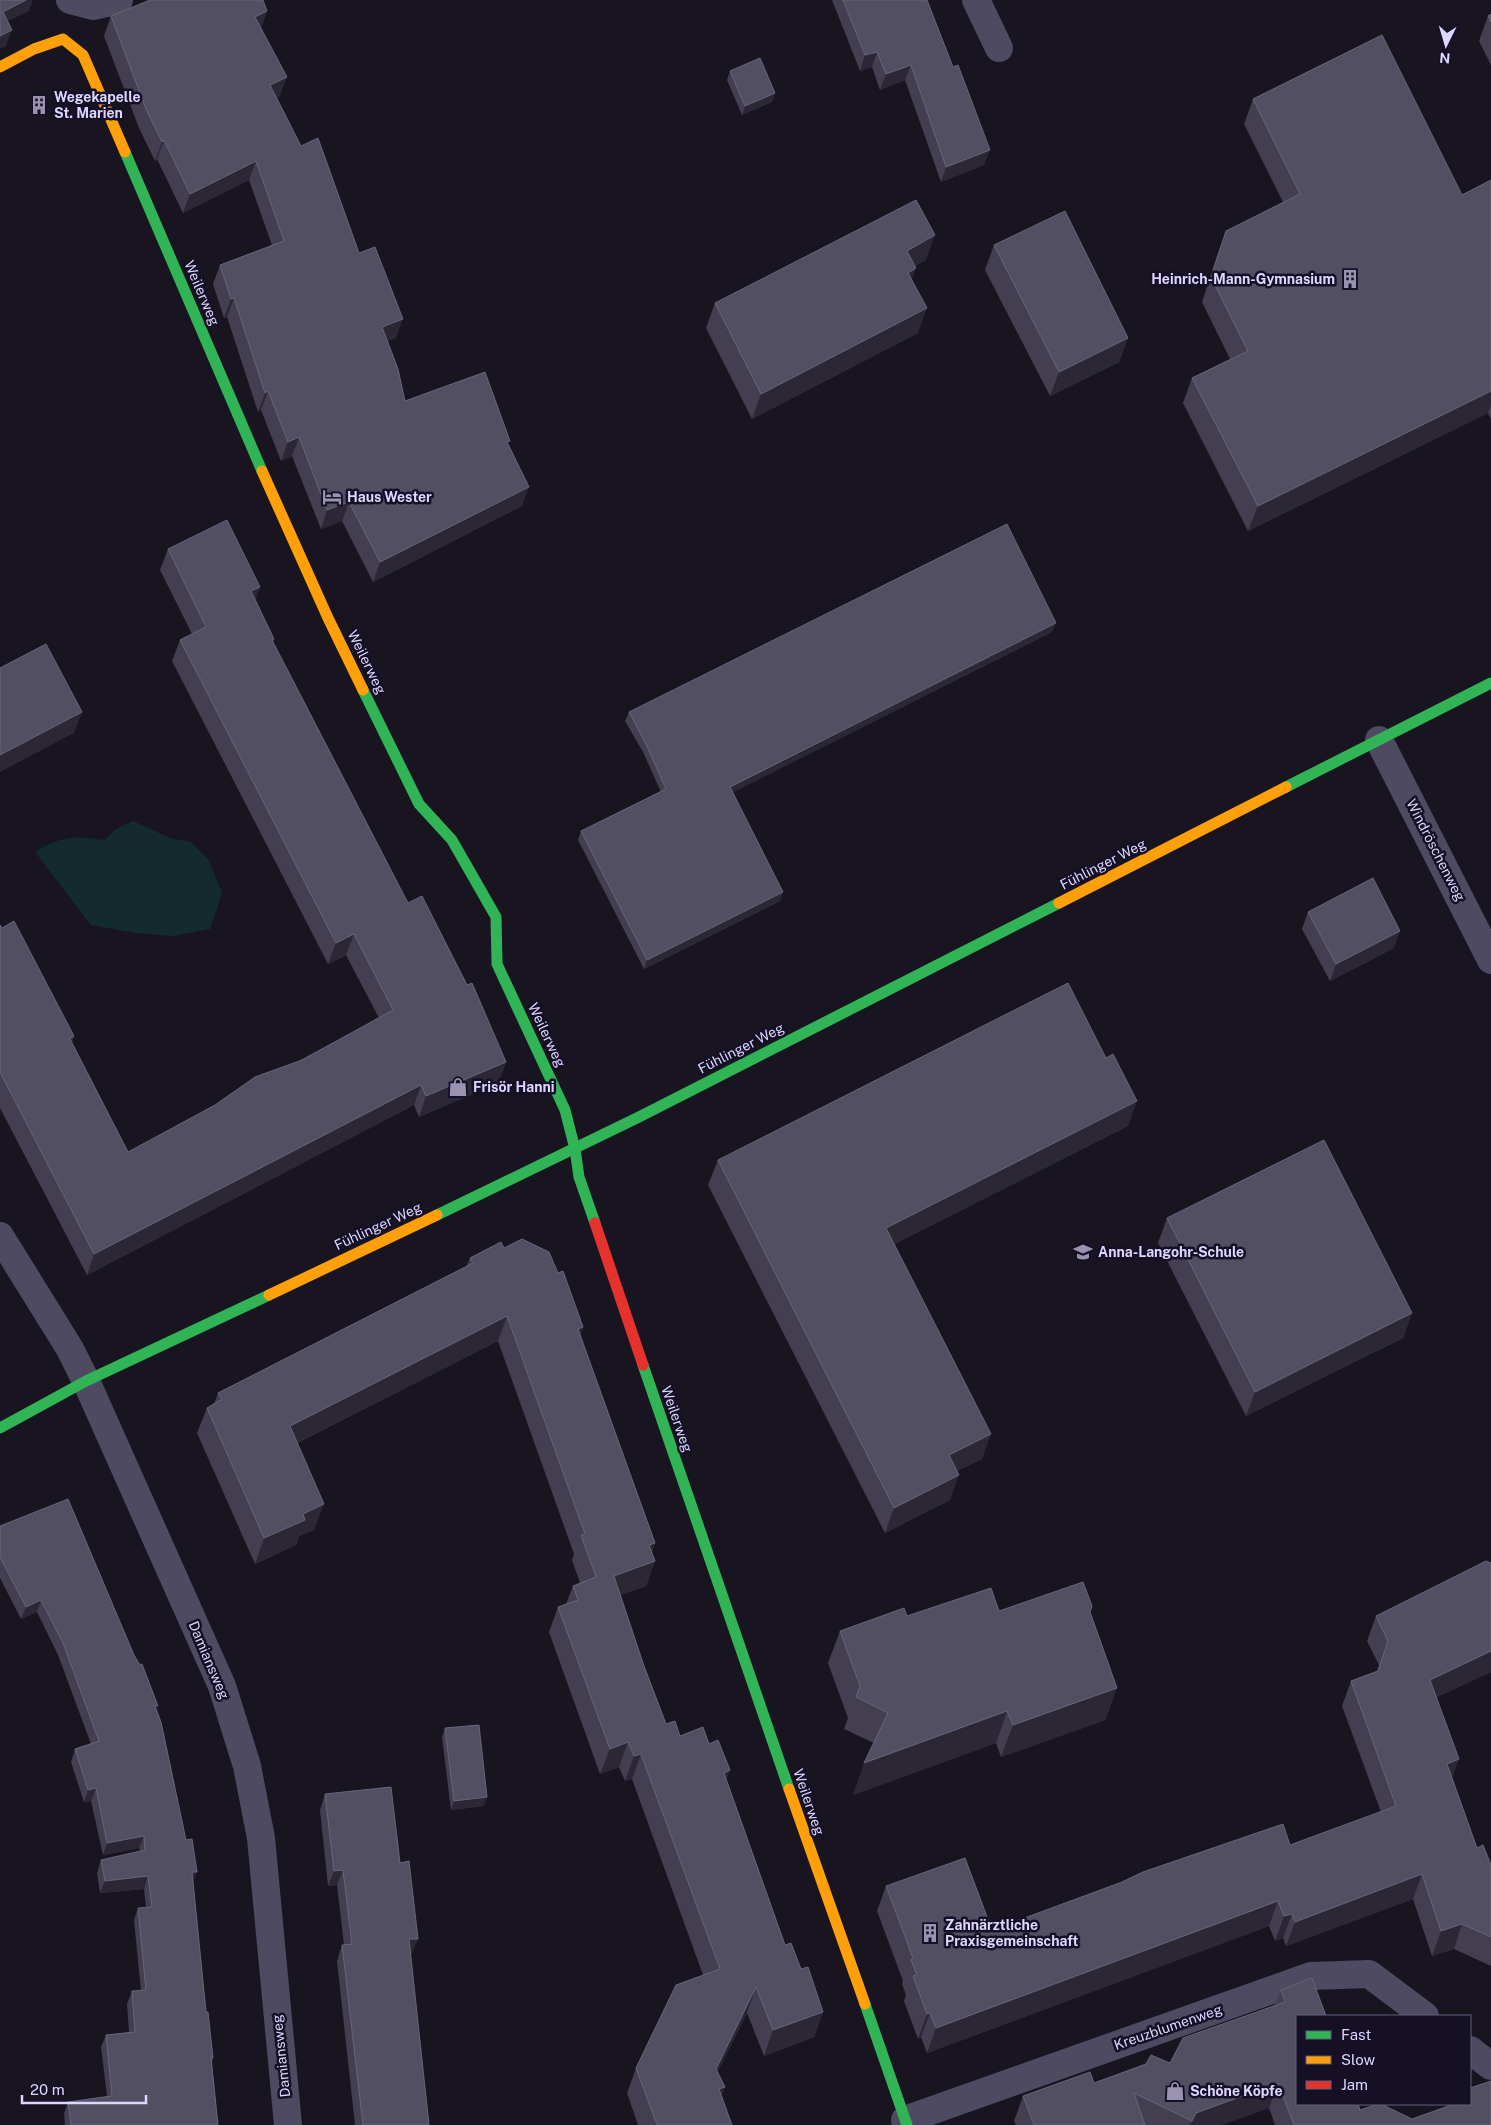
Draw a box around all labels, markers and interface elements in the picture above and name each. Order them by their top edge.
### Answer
north arrow [1421,20,1471,70]
text: N [1439,50,1451,66]
place label: Wegekapelle St. Marien [54,89,140,121]
building icon: Wegekapelle St. Marien [28,94,50,116]
street label: Weilerweg [181,258,223,328]
building icon: Heinrich-Mann-Gymnasium [1339,268,1361,290]
place label: Heinrich-Mann-Gymnasium [1151,271,1335,287]
hotel icon: Haus Wester [321,486,343,508]
place label: Haus Wester [347,489,432,505]
street label: Weilerweg [345,627,389,697]
street label: Windröschenweg [1403,796,1469,904]
street label: Fühlinger Weg [1057,835,1149,893]
street label: Weilerweg [525,1000,569,1070]
street label: Fühlinger Weg [695,1019,787,1077]
shop icon: Frisör Hanni [447,1076,469,1098]
place label: Frisör Hanni [473,1079,555,1095]
street label: Fühlinger Weg [332,1199,424,1253]
school or university icon: Anna-Langohr-Schule [1072,1241,1094,1263]
place label: Anna-Langohr-Schule [1098,1244,1244,1260]
street label: Weilerweg [658,1384,696,1455]
street label: Damiansweg [185,1619,233,1702]
street label: Weilerweg [790,1767,828,1838]
place label: Zahnärztliche Praxisgemeinschaft [945,1917,1079,1949]
building icon: Zahnärztliche Praxisgemeinschaft [919,1922,941,1944]
street label: Kreuzblumenweg [1112,2001,1225,2053]
street label: Damiansweg [269,2014,293,2098]
legend [1296,2015,1471,2105]
text: Fast [1341,2026,1371,2043]
text: Slow [1341,2051,1376,2068]
scale bar [22,2072,146,2104]
text: Jam [1341,2076,1368,2093]
shop icon: Schöne Köpfe [1164,2080,1186,2102]
text: 20 m [30,2081,65,2098]
place label: Schöne Köpfe [1190,2083,1283,2099]

